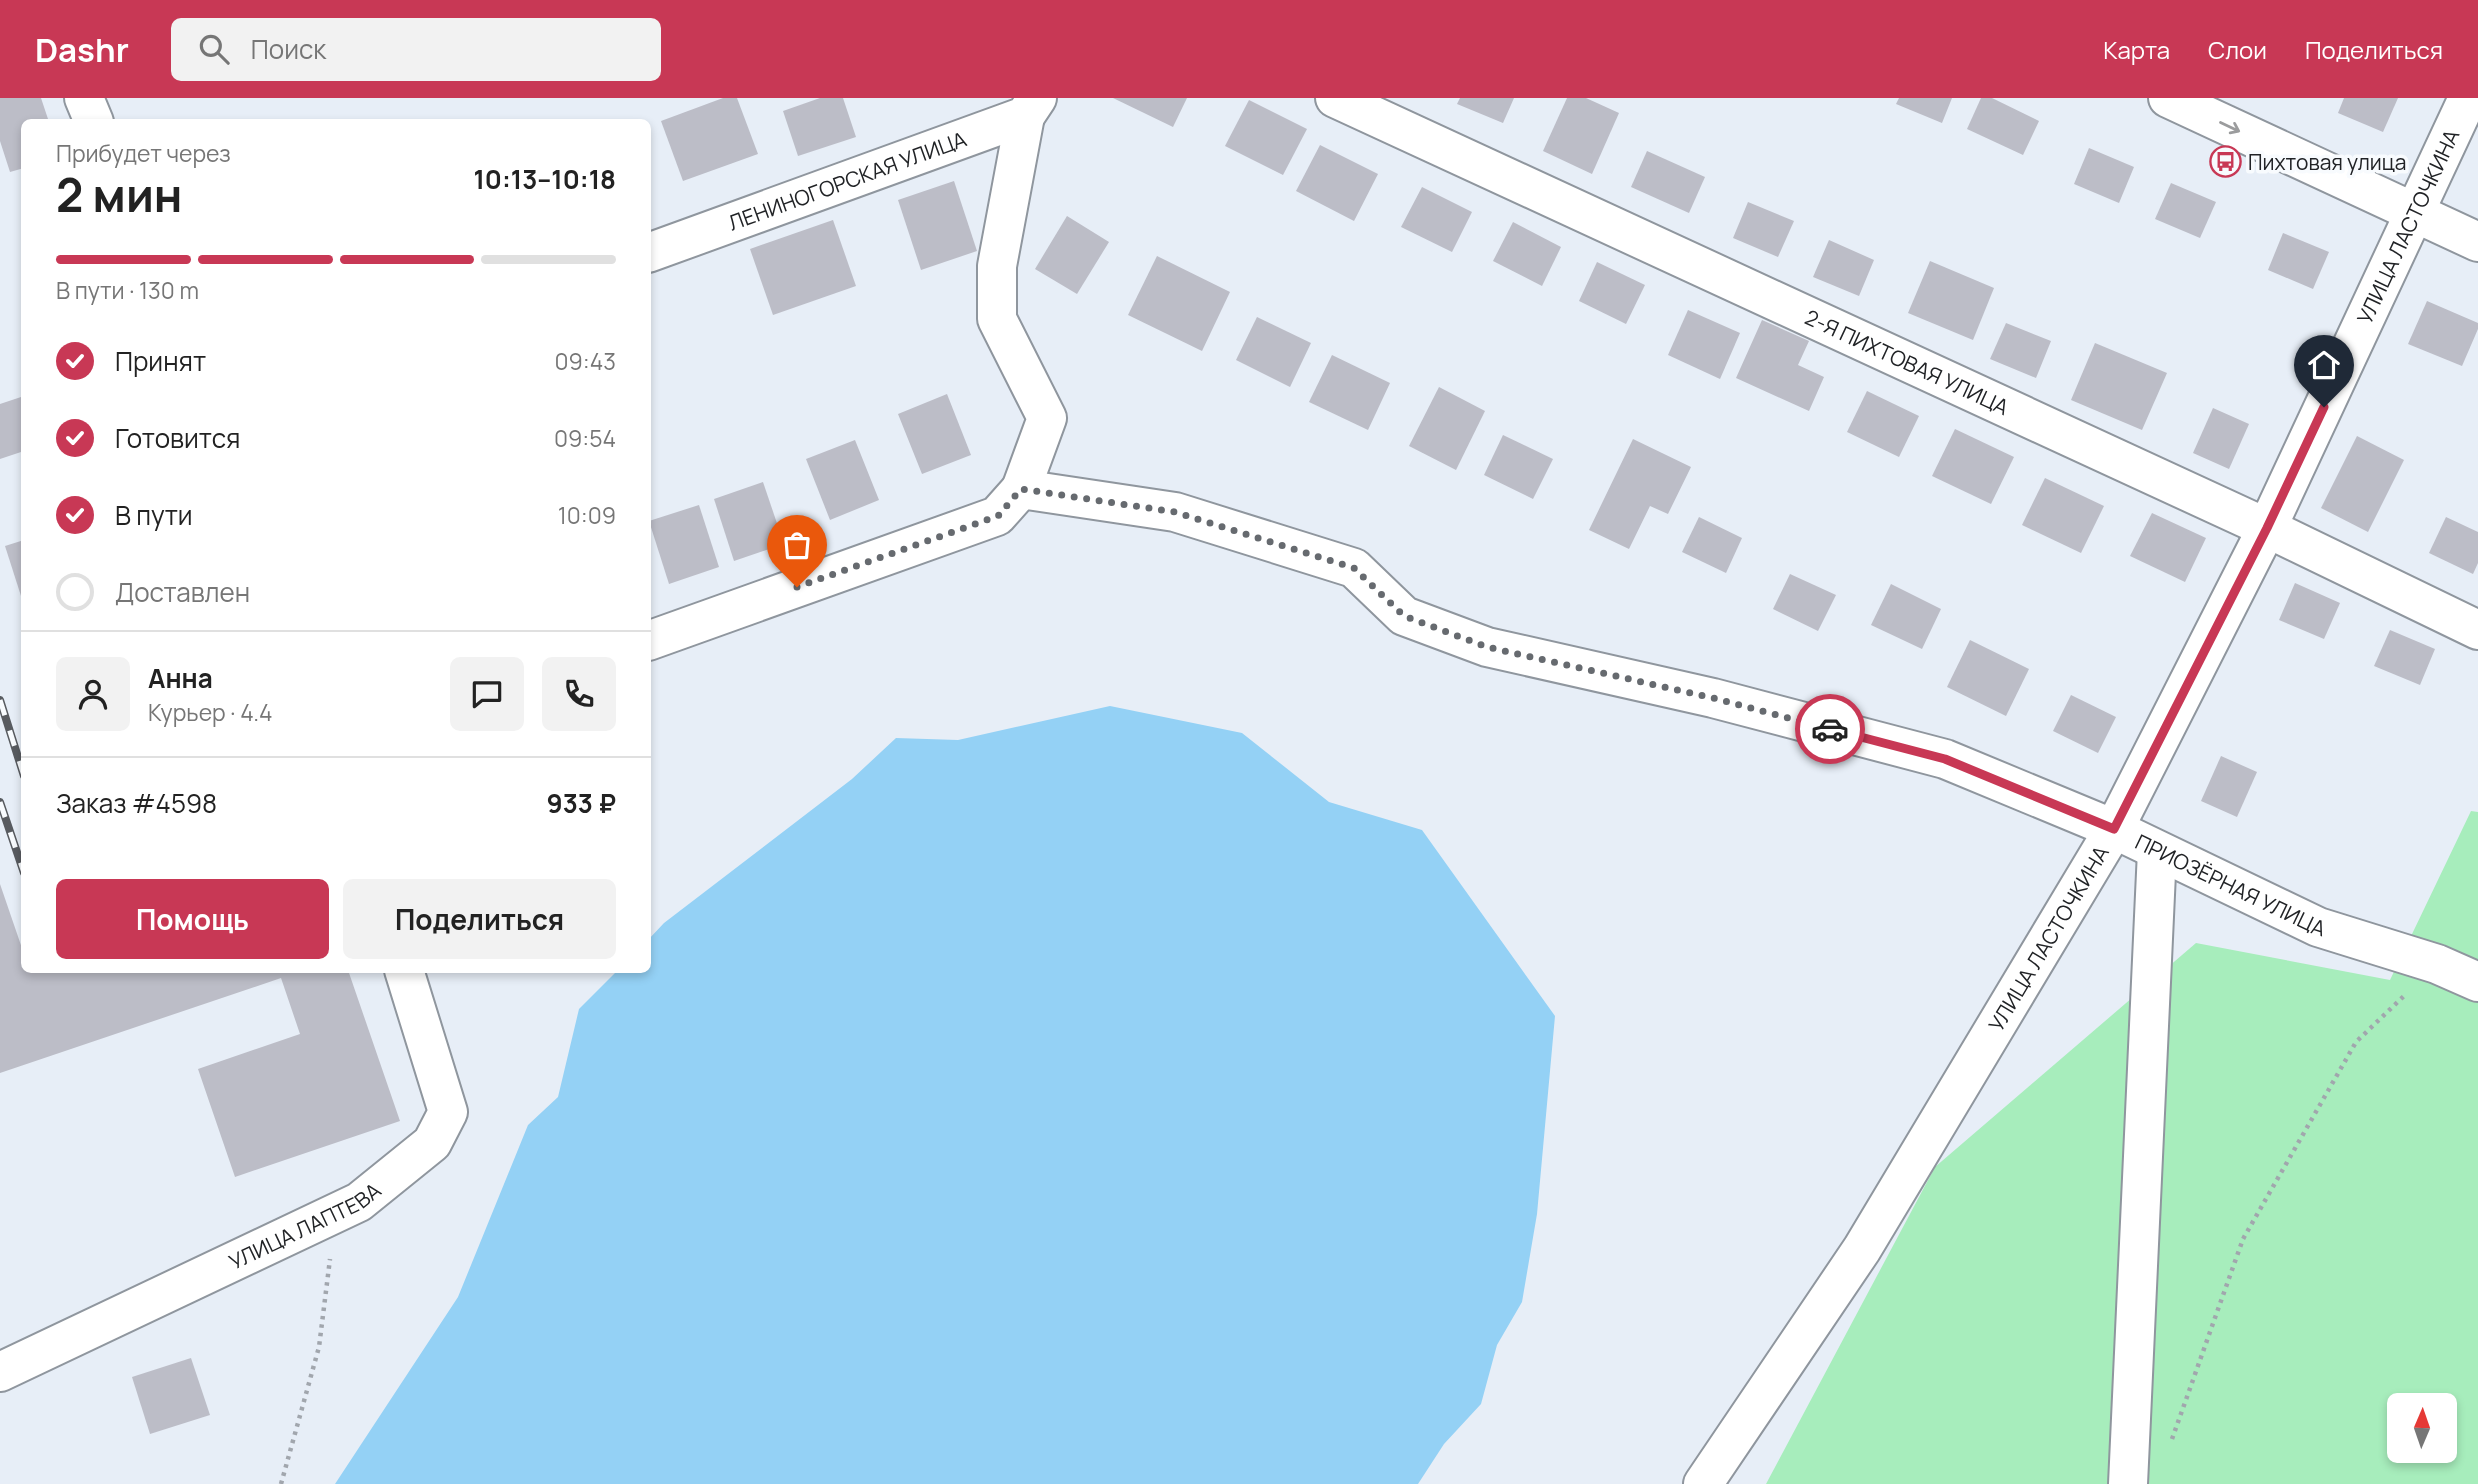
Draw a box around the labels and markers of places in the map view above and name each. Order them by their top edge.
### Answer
bus stop icon: Пихтовая улица [2208,145,2242,179]
place label: Пихтовая улица [2248,148,2406,176]
pin [2294,335,2354,407]
pin [767,515,827,587]

